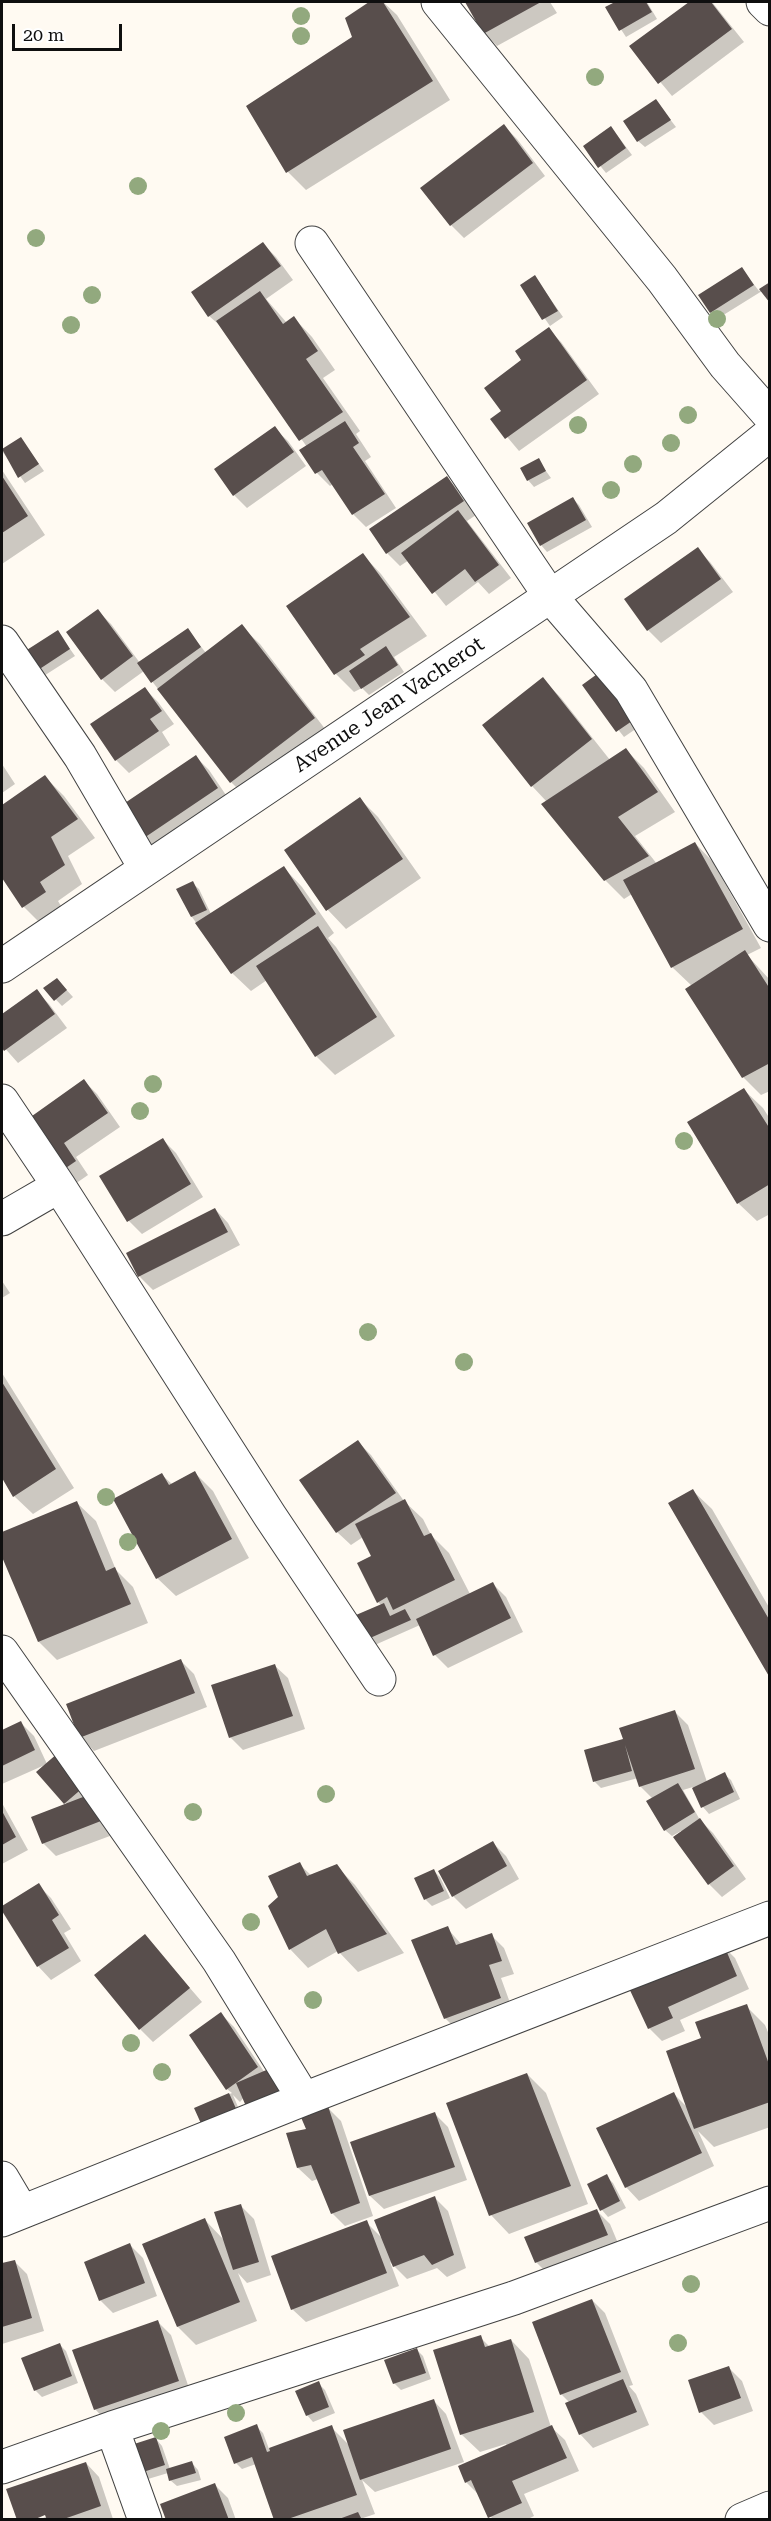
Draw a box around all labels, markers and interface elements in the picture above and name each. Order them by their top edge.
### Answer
scale bar [15,12,124,50]
text: 20 m [23,24,64,45]
street label: Avenue Jean Vacherot [289,632,489,778]

